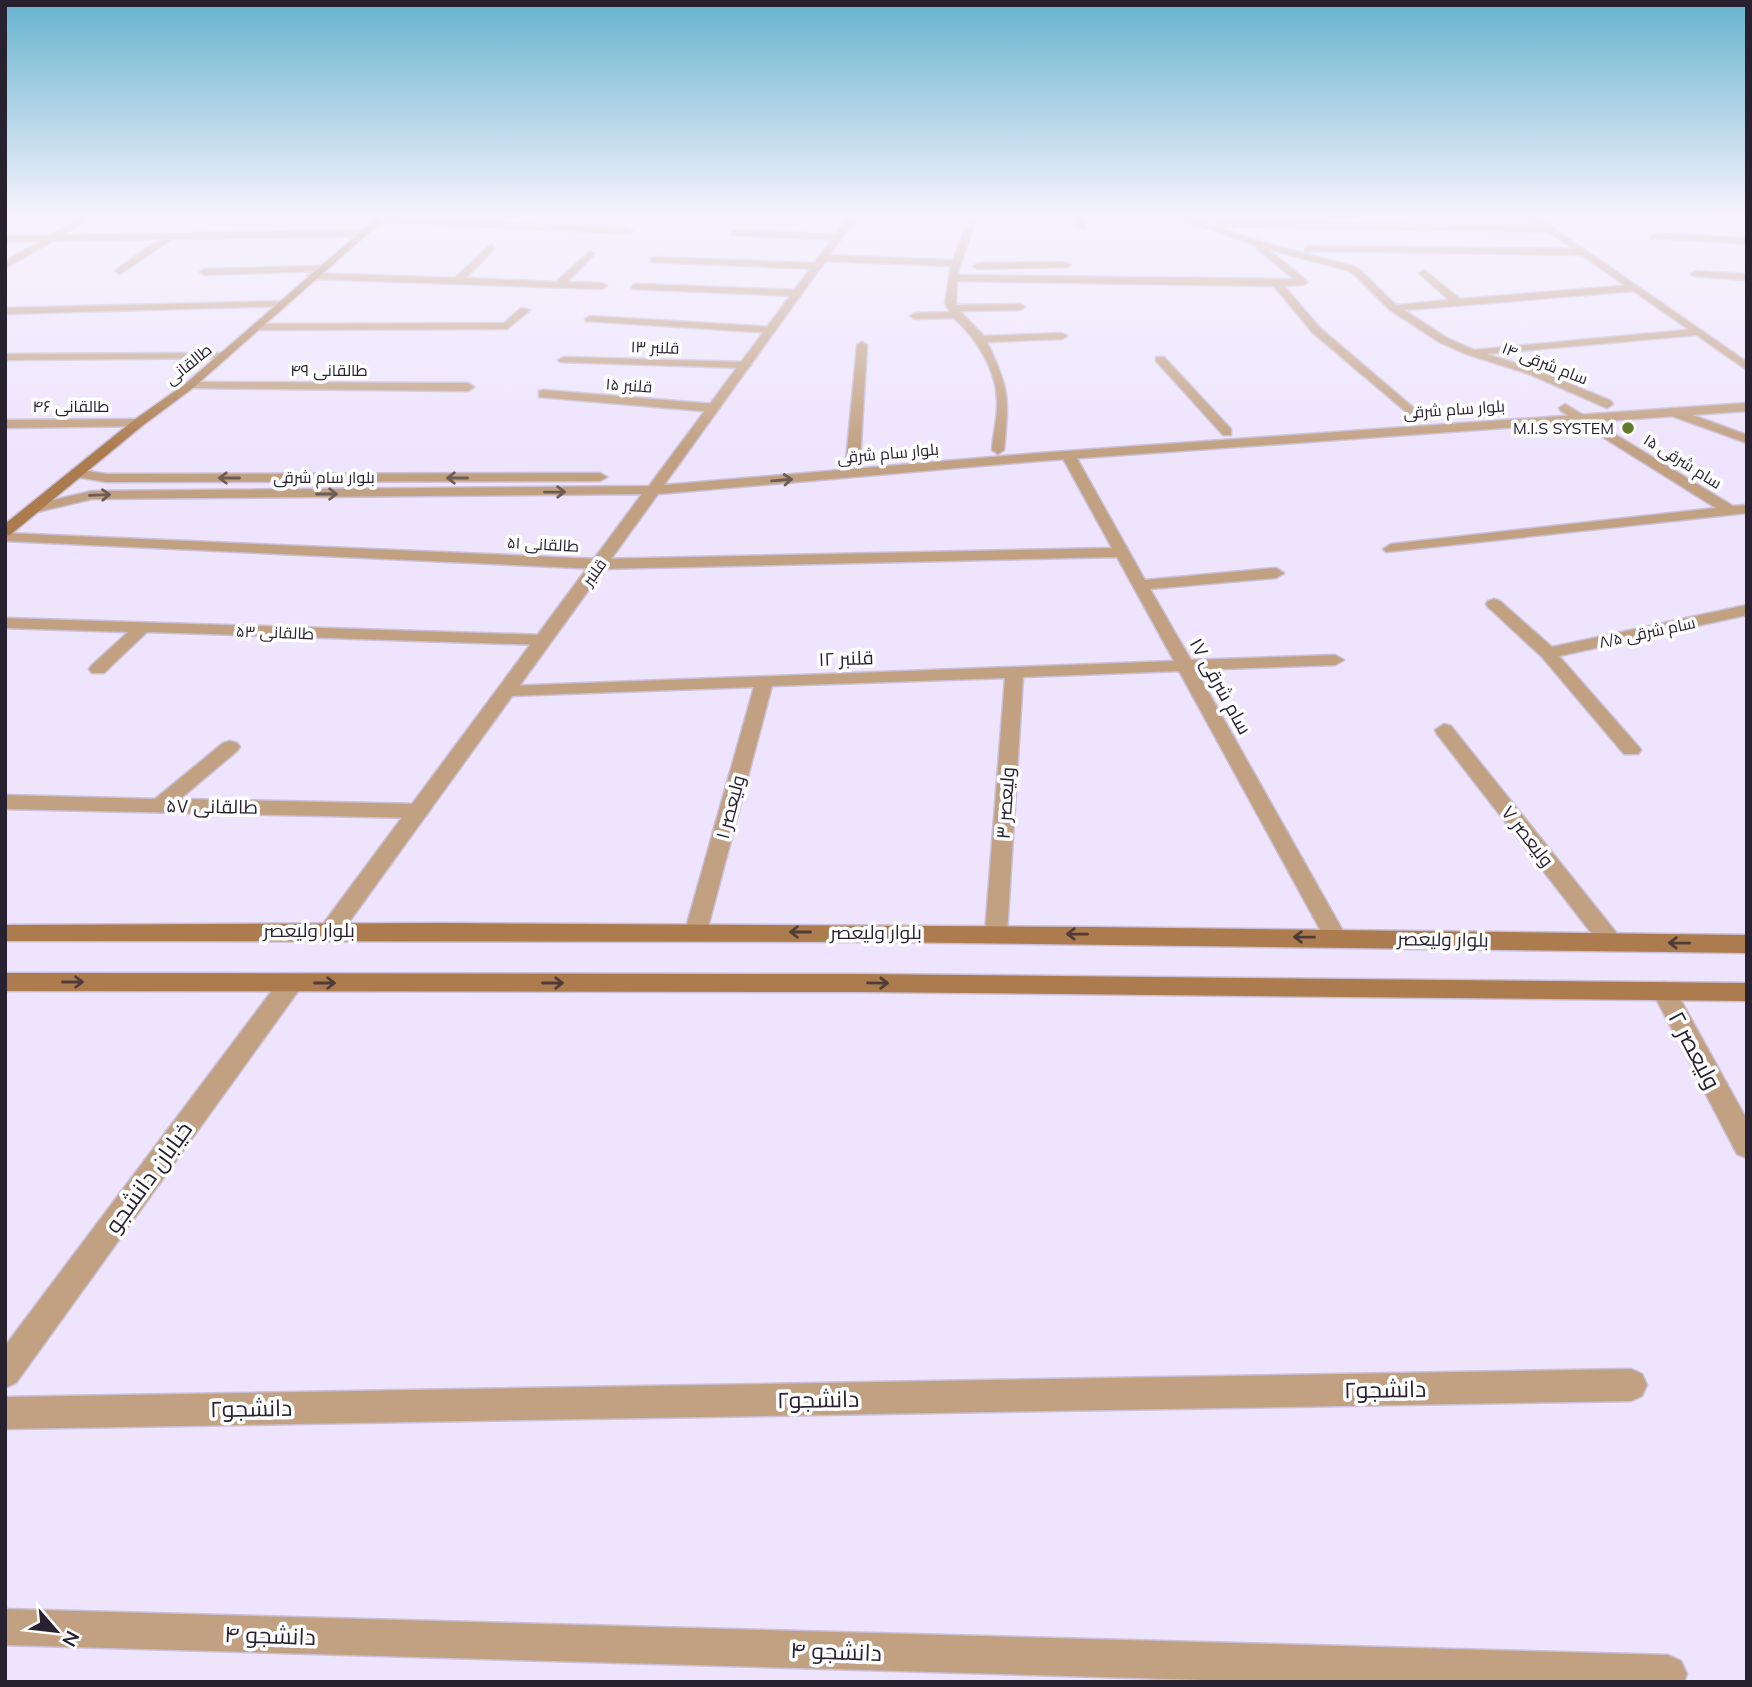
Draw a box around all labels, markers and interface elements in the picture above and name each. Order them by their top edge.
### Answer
street label: قلنبر ۱۳ [630,336,680,358]
street label: سام شرقی ۱۴ [1499,337,1591,390]
street label: طالقانی [161,339,216,390]
street label: طالقانی ۴۹ [290,360,368,381]
street label: قلنبر ۱۵ [605,373,653,397]
street label: بلوار سام شرقی [1403,395,1506,425]
street label: طالقانی ۴۶ [33,396,109,417]
place label: M.I.S SYSTEM [1513,418,1614,438]
marker: M.I.S SYSTEM [1620,420,1636,436]
street label: سام شرقی ۱۵ [1639,429,1726,495]
street label: بلوار سام شرقی [836,439,940,469]
street label: بلوار سام شرقی [273,467,375,489]
one-way arrow [218,471,241,485]
one-way arrow [445,471,468,485]
one-way arrow [770,473,793,486]
one-way arrow [543,485,566,499]
one-way arrow [316,487,339,501]
one-way arrow [88,489,111,502]
street label: طالقانی ۵۱ [506,532,580,557]
street label: قلنبر [577,554,611,590]
street label: سام شرقی ۸/۵ [1597,612,1697,654]
street label: طالقانی ۵۳ [236,621,314,644]
street label: سام شرقی ۱۷ [1183,634,1257,739]
street label: قلنبر ۱۲ [818,645,874,671]
street label: ولیعصر ۳ [991,766,1019,840]
street label: ولیعصر ۱ [710,772,750,842]
street label: طالقانی ۵۷ [166,793,258,819]
street label: ولیعصر ۷ [1497,801,1559,871]
street label: بلوار ولیعصر [262,918,355,942]
street label: بلوار ولیعصر [829,920,922,944]
one-way arrow [789,925,812,939]
street label: بلوار ولیعصر [1396,926,1489,952]
one-way arrow [1065,928,1088,941]
one-way arrow [1293,931,1316,944]
one-way arrow [1667,936,1690,950]
one-way arrow [62,975,85,989]
one-way arrow [314,976,337,990]
one-way arrow [541,976,564,990]
one-way arrow [867,976,890,990]
street label: ولیعصر ۲ [1662,1006,1728,1094]
street label: خیابان دانشجو [98,1116,198,1238]
street label: دانشجو۲ [1343,1374,1427,1404]
street label: دانشجو۲ [776,1384,860,1414]
street label: دانشجو۲ [209,1393,293,1423]
north arrow [21,1596,91,1666]
street label: دانشجو ۴ [224,1619,316,1651]
text: N [57,1627,85,1651]
street label: دانشجو ۴ [790,1635,882,1667]

